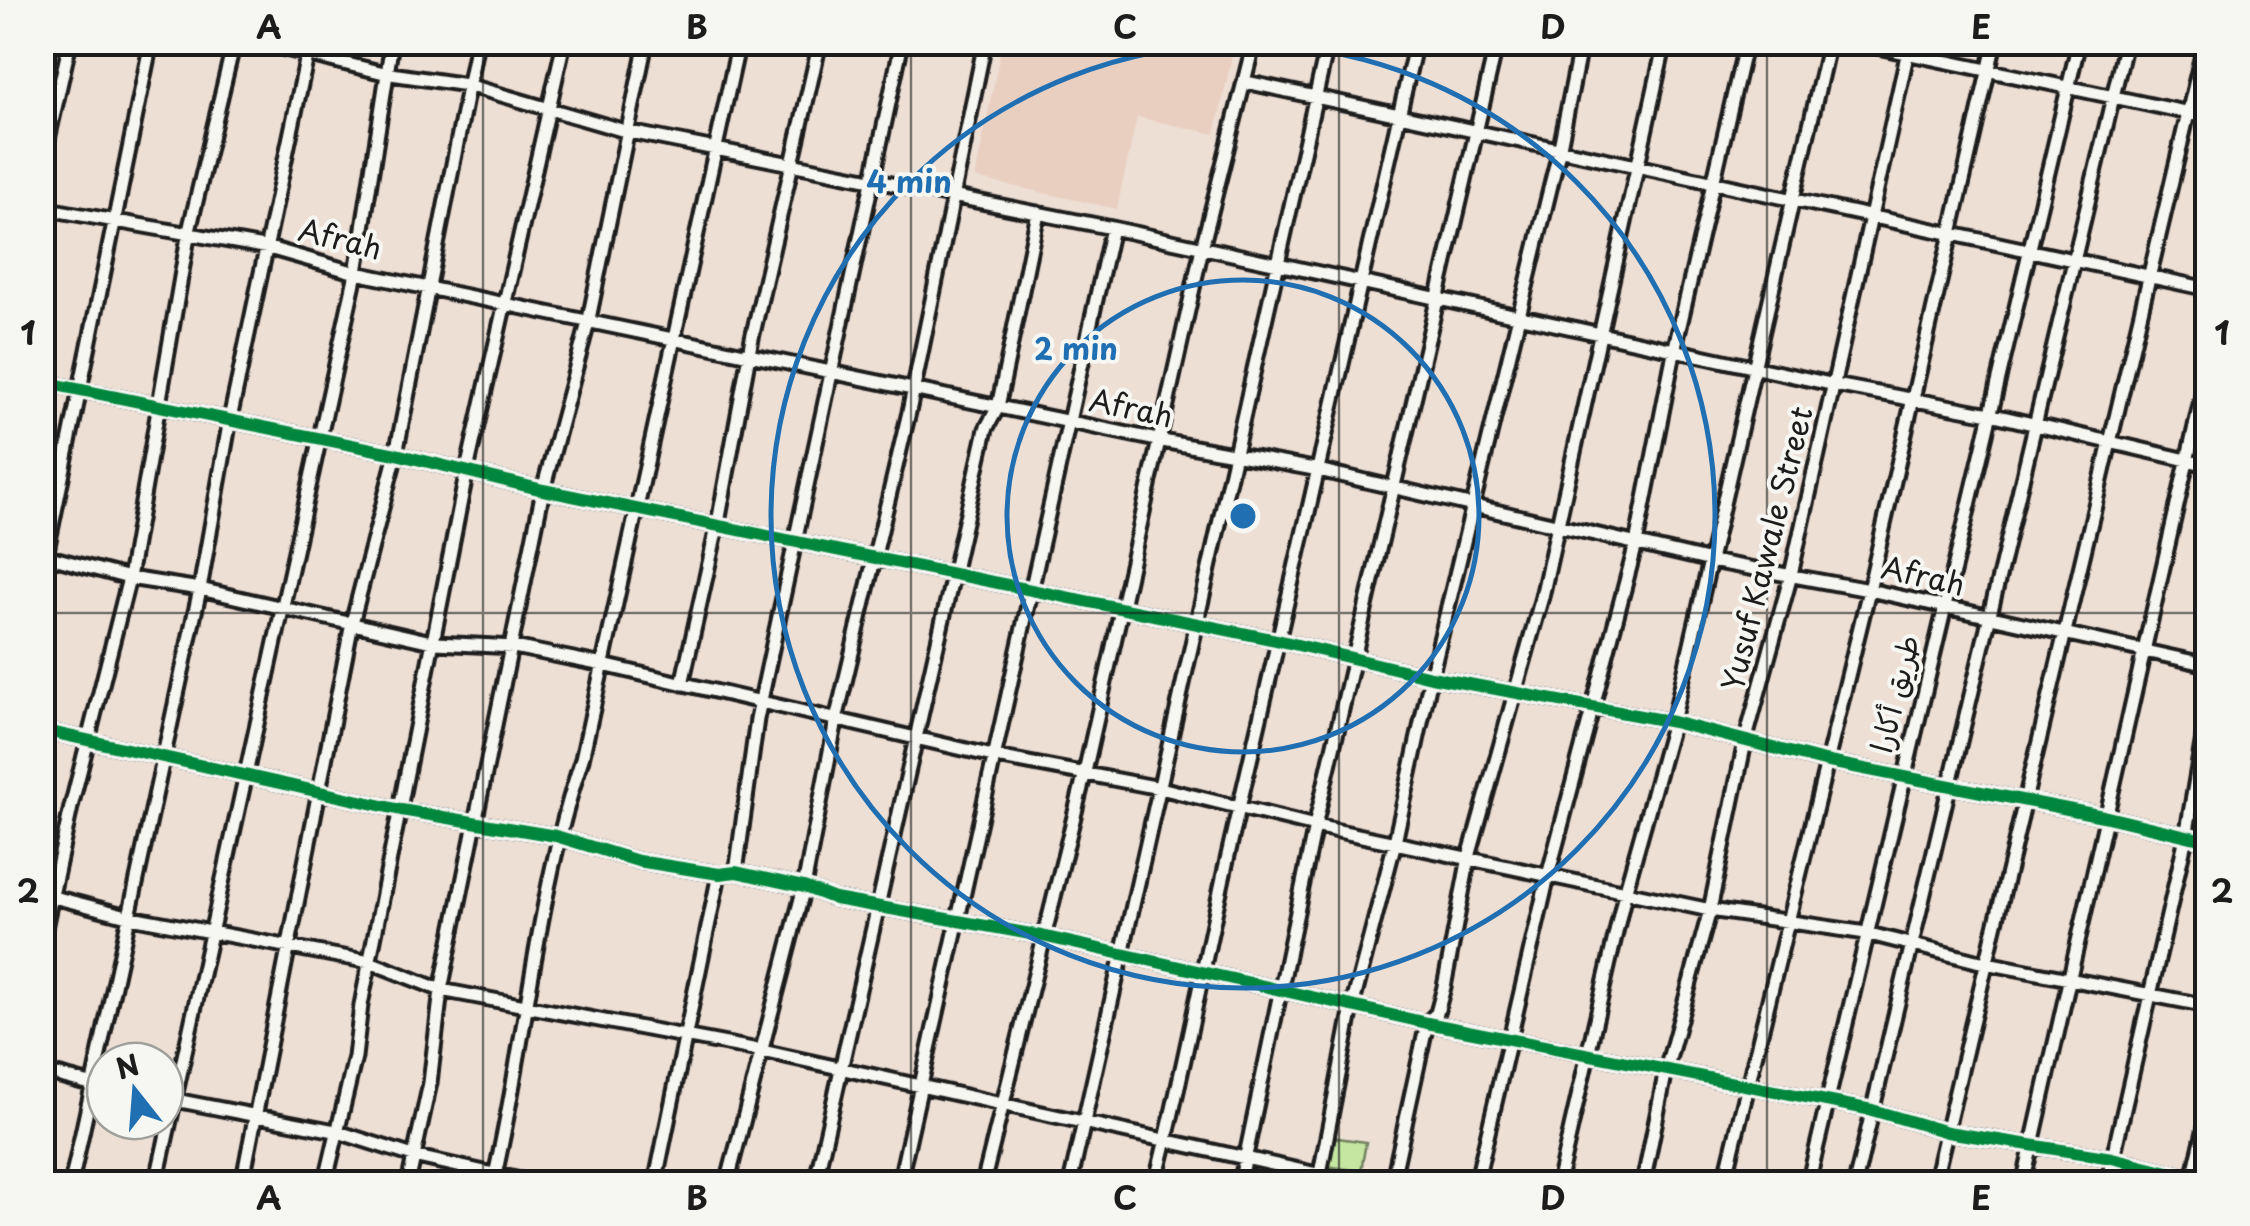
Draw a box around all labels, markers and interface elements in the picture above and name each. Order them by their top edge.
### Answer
text: A [256,2,282,50]
text: B [686,2,708,50]
text: C [1113,2,1137,50]
text: D [1540,2,1566,50]
text: E [1971,2,1991,50]
text: 4 min [866,158,952,203]
street label: Afrah [294,206,387,270]
text: 1 [20,308,36,356]
text: 1 [2214,308,2230,356]
text: 2 min [1034,325,1118,370]
street label: Afrah [1086,376,1177,437]
street label: Yusuf Kawale Street [1708,401,1823,695]
centre of rings [1225,498,1261,534]
street label: Afrah [1878,543,1970,606]
street label: طريق أكارا [1857,630,1930,757]
text: 2 [17,866,39,914]
text: 2 [2211,866,2233,914]
north arrow [85,1041,185,1141]
text: N [110,1042,144,1089]
text: A [256,1173,282,1221]
text: B [686,1173,708,1221]
text: C [1113,1173,1137,1221]
text: D [1540,1173,1566,1221]
text: E [1971,1173,1991,1221]

